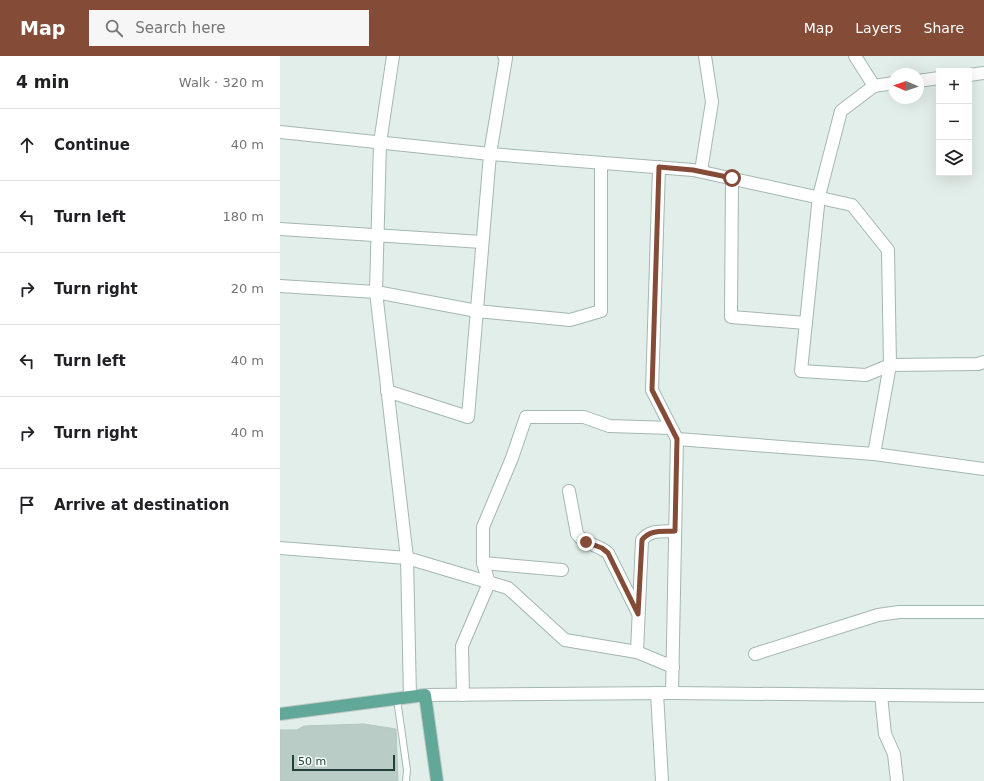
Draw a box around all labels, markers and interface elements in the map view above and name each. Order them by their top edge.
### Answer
search box [89,10,369,46]
text: Map [20,17,65,39]
icon: search [103,17,125,39]
text: Search here [135,19,225,37]
text: Map [804,20,833,36]
text: Layers [855,20,902,36]
text: Share [924,20,964,36]
north arrow [888,68,924,104]
map controls [936,68,972,176]
button: + [936,68,972,104]
text: 4 min [16,72,69,92]
text: Walk · 320 m [179,75,264,90]
button: − [936,104,972,140]
icon: ahead [16,134,38,156]
text: Continue [54,136,130,154]
text: 40 m [231,137,264,152]
button: layers [936,140,972,176]
route start [723,169,741,187]
icon: left [16,206,38,228]
text: Turn left [54,208,126,226]
text: 180 m [222,209,264,224]
icon: right [16,278,38,300]
text: Turn right [54,280,138,298]
text: 20 m [231,281,264,296]
icon: left [16,350,38,372]
text: Turn left [54,352,126,370]
text: 40 m [231,353,264,368]
icon: right [16,422,38,444]
text: Turn right [54,424,138,442]
text: 40 m [231,425,264,440]
icon: arrive [16,494,38,516]
text: Arrive at destination [54,496,229,514]
route end [577,533,595,551]
scale bar [292,753,395,772]
text: 50 m [298,755,326,768]

